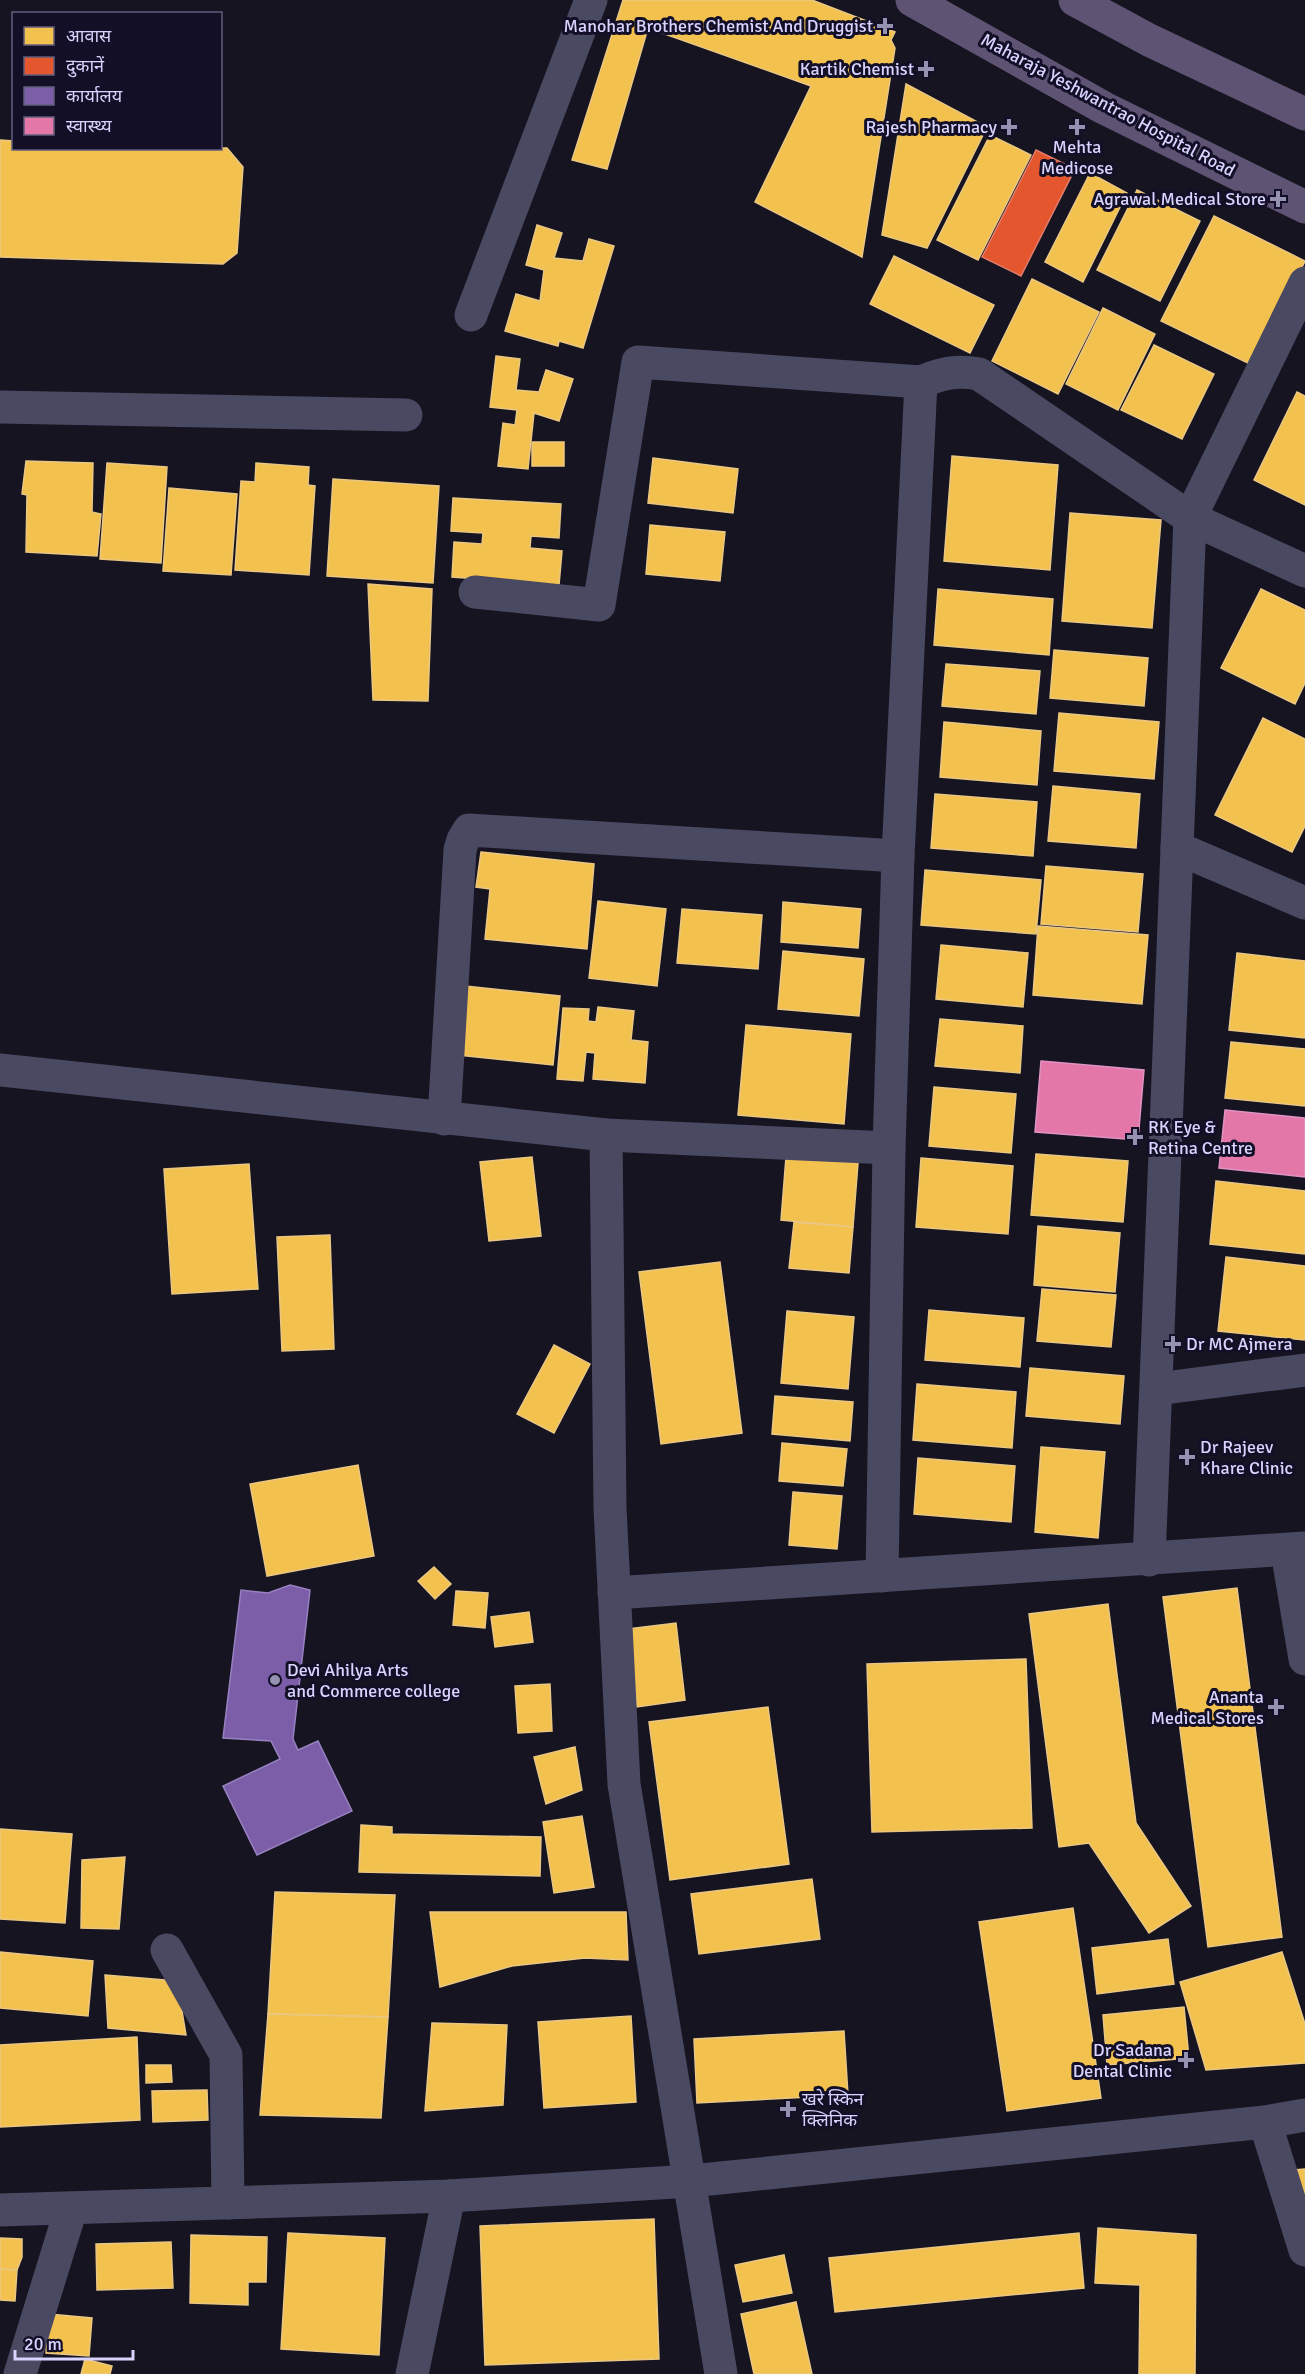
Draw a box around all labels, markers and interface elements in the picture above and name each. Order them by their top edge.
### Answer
legend [12,12,222,150]
place label: Manohar Brothers Chemist And Druggist [563,15,873,37]
marker: Manohar Brothers Chemist And Druggist [878,19,892,33]
text: आवास [66,25,112,47]
street label: Maharaja Yeshwantrao Hospital Road [977,28,1239,182]
text: दुकानें [66,55,105,78]
place label: Kartik Chemist [800,58,914,80]
marker: Kartik Chemist [919,62,933,76]
text: कार्यालय [66,85,123,107]
text: स्वास्थ्य [66,115,112,137]
place label: Rajesh Pharmacy [865,116,998,138]
marker: Rajesh Pharmacy [1002,120,1016,134]
marker: Mehta Medicose [1070,120,1084,134]
place label: Mehta Medicose [1041,136,1113,179]
place label: Agrawal Medical Store [1093,188,1266,210]
marker: Agrawal Medical Store [1271,192,1285,206]
place label: RK Eye & Retina Centre [1148,1116,1253,1159]
marker: RK Eye & Retina Centre [1126,1128,1144,1146]
place label: Dr MC Ajmera [1186,1333,1293,1355]
marker: Dr MC Ajmera [1164,1335,1182,1353]
place label: Dr Rajeev Khare Clinic [1200,1436,1293,1479]
marker: Dr Rajeev Khare Clinic [1178,1448,1196,1466]
place label: Devi Ahilya Arts and Commerce college [287,1659,460,1702]
marker: Devi Ahilya Arts and Commerce college [268,1673,282,1687]
place label: Ananta Medical Stores [1151,1686,1264,1729]
marker: Ananta Medical Stores [1269,1700,1283,1714]
place label: Dr Sadana Dental Clinic [1073,2039,1172,2082]
marker: Dr Sadana Dental Clinic [1177,2051,1195,2069]
place label: खरे स्किन क्लिनिक [802,2088,865,2131]
marker: खरे स्किन क्लिनिक [779,2100,797,2118]
scale bar [15,2323,134,2361]
text: 20 m [24,2333,62,2355]

